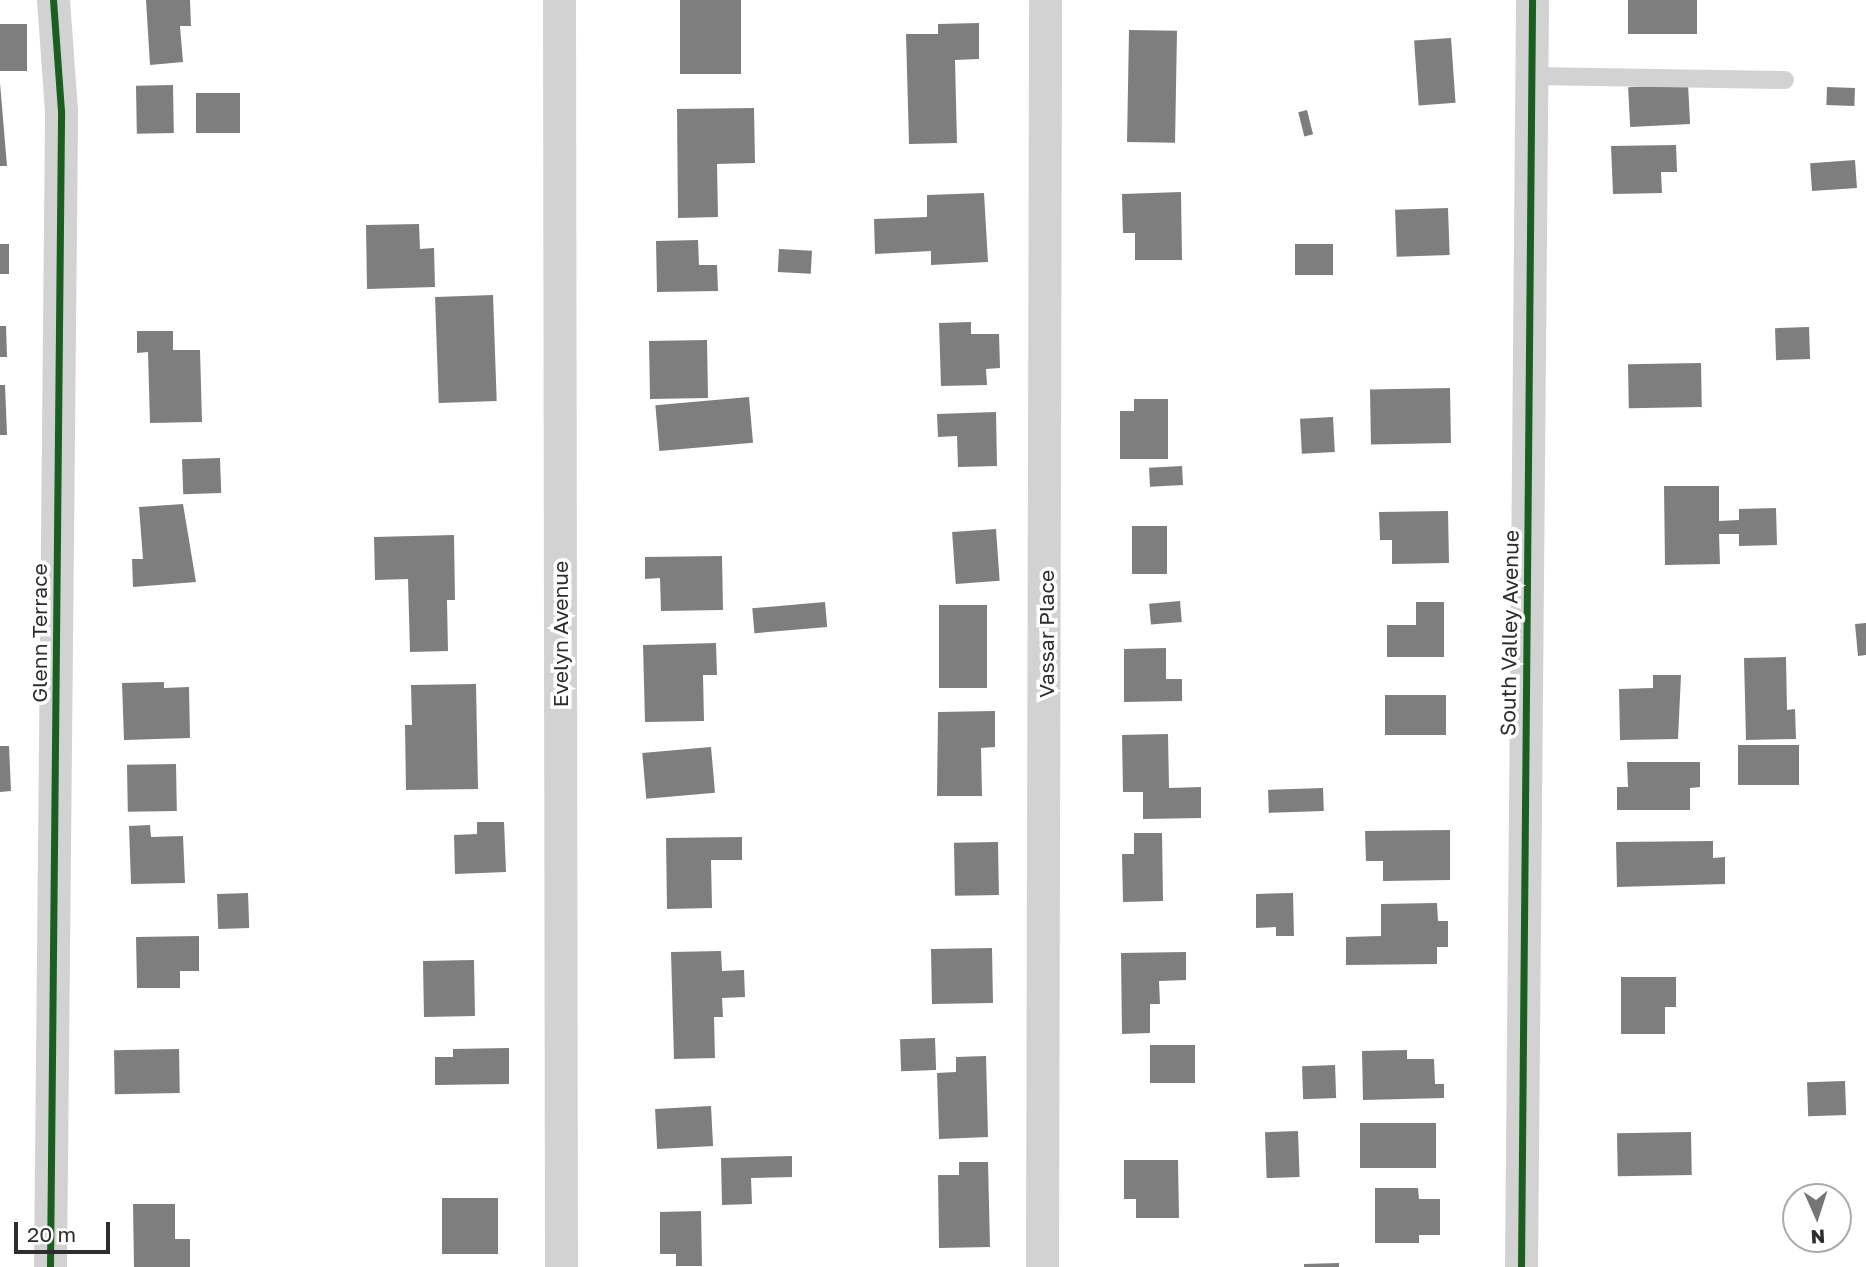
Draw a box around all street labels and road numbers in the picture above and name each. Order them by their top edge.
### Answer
street label: South Valley Avenue [1495,530,1523,736]
street label: Evelyn Avenue [547,561,573,707]
street label: Glenn Terrace [26,563,52,703]
street label: Vassar Place [1033,570,1059,698]

